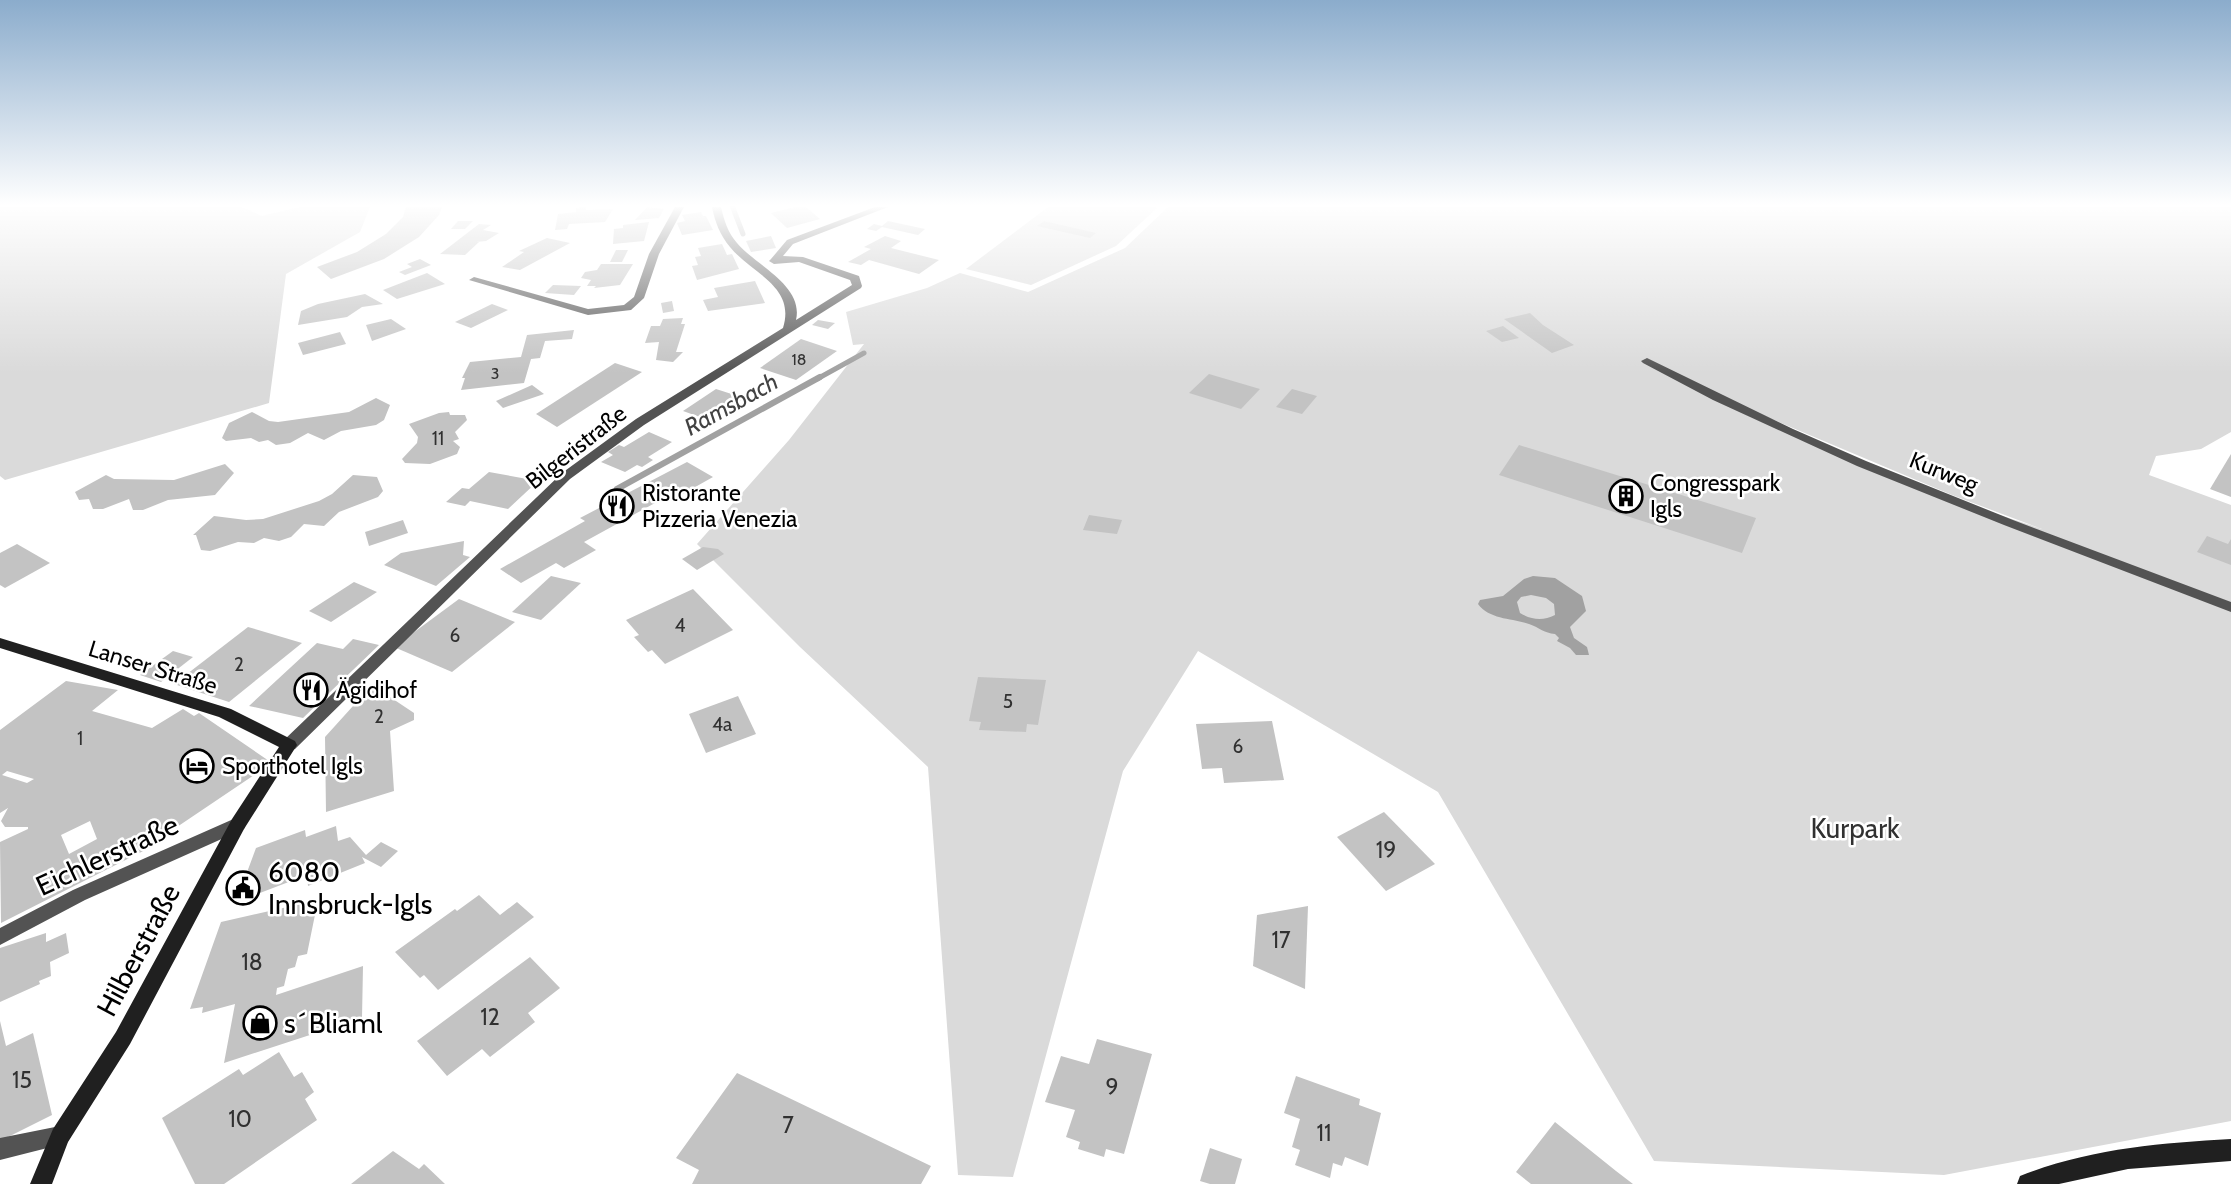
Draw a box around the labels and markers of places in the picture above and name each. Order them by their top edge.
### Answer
place label: Congresspark Igls [1650,469,1781,523]
building icon: Congresspark Igls [1607,477,1645,515]
place label: Ristorante Pizzeria Venezia [642,479,797,533]
restaurant icon: Ristorante Pizzeria Venezia [598,487,636,525]
restaurant icon: Ägidihof [292,671,330,709]
place label: Ägidihof [336,676,417,704]
hotel icon: Sporthotel Igls [178,747,216,785]
place label: Sporthotel Igls [222,752,363,780]
place label: 6080 Innsbruck-Igls [268,855,432,921]
public building icon: 6080 Innsbruck-Igls [224,869,262,907]
shop icon: s´Bliaml [241,1004,279,1042]
place label: s´Bliaml [284,1006,383,1040]

